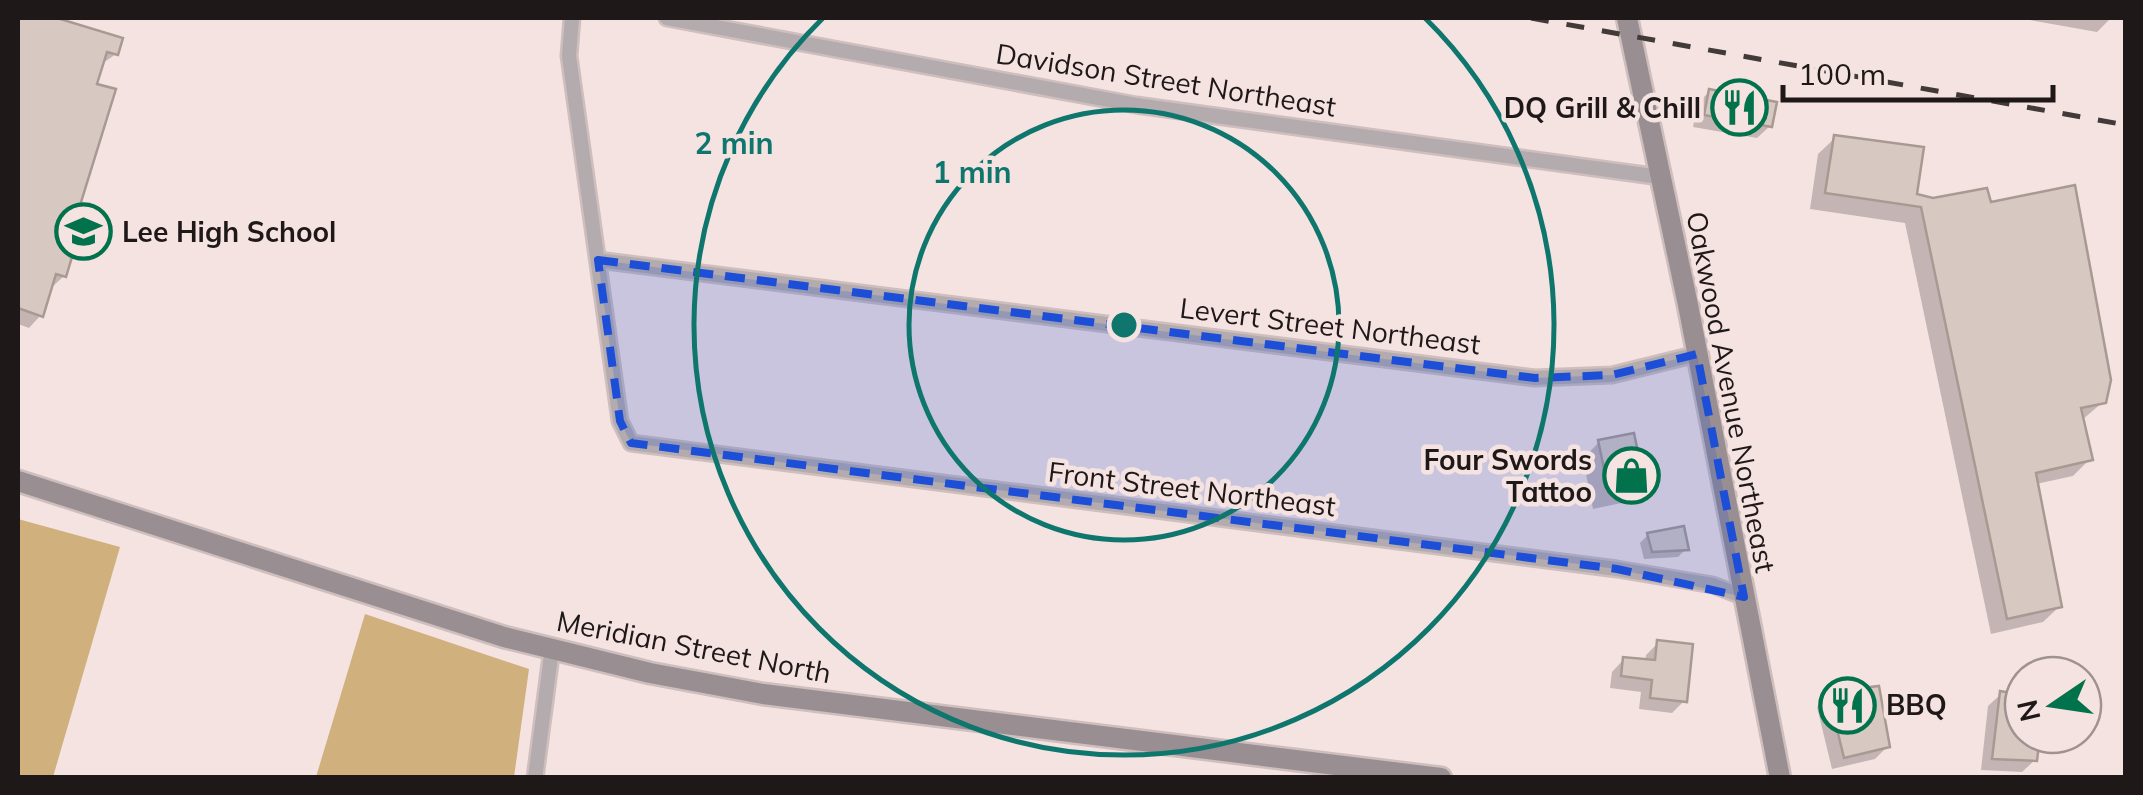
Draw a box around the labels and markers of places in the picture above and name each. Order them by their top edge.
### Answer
restaurant icon: DQ Grill & Chill [1710,78,1770,138]
place label: DQ Grill & Chill [1504,90,1701,125]
school or university icon: Lee High School [53,202,113,262]
place label: Lee High School [122,214,336,249]
centre of rings [1106,307,1142,343]
place label: Four Swords Tattoo [1424,442,1592,509]
shop icon: Four Swords Tattoo [1601,446,1661,506]
restaurant icon: BBQ [1817,675,1877,735]
place label: BBQ [1886,687,1947,722]

